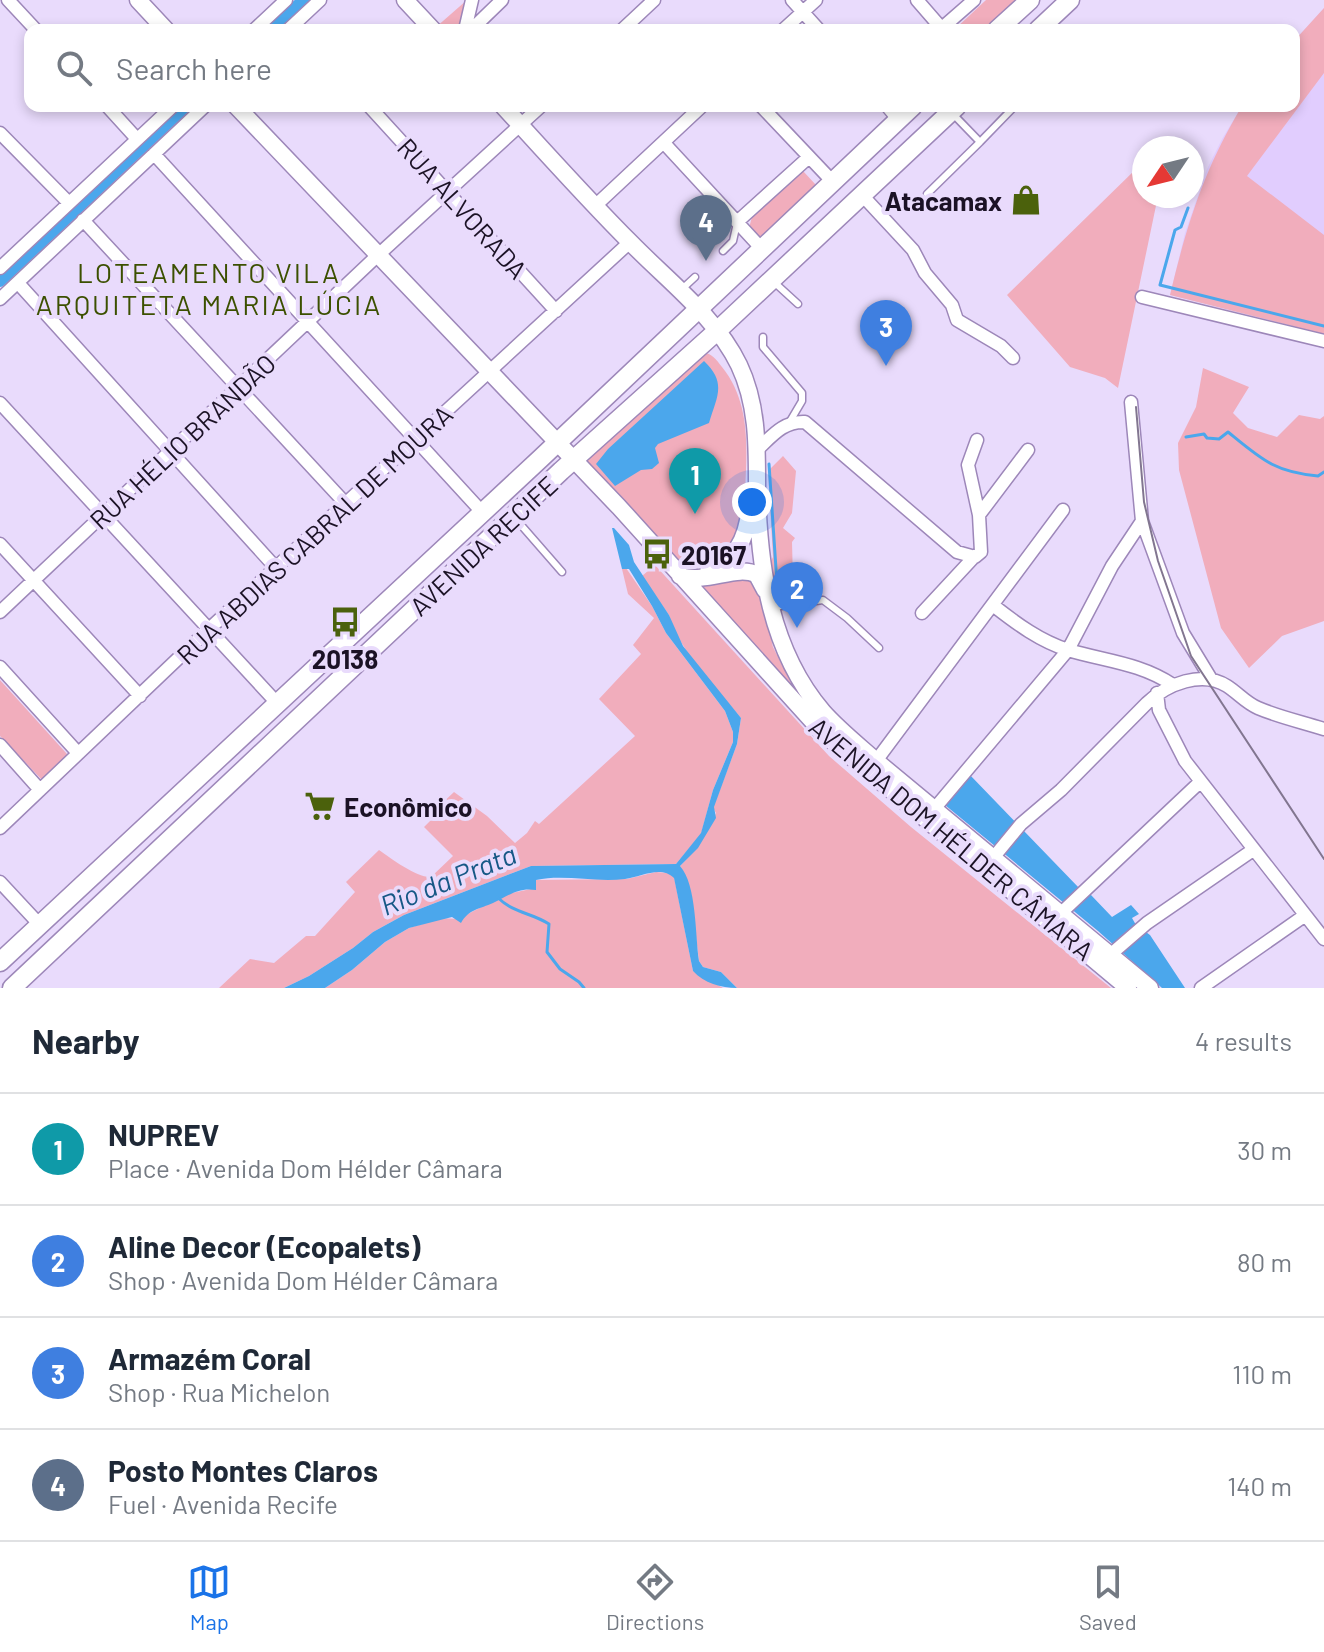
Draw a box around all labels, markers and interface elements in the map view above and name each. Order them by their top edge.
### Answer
search box [24,24,1300,112]
icon: search [52,46,96,90]
text: Search here [116,50,272,86]
street label: RUA ALVORADA [392,131,534,285]
north arrow [1132,136,1204,208]
shop icon: Atacamax [1009,183,1043,217]
place label: Atacamax [885,185,1002,216]
pin: 4 [680,195,732,261]
district label: LOTEAMENTO VILA ARQUITETA MARIA LÚCIA [36,255,382,321]
pin: 3 [860,300,912,366]
street label: RUA HÉLIO BRANDÃO [83,347,281,535]
street label: RUA ABDIAS CABRAL DE MOURA [170,398,458,670]
pin: 1 [669,448,721,514]
street label: AVENIDA RECIFE [403,469,563,621]
your location [732,482,772,522]
bus stop icon: 20167 [640,537,674,571]
place label: 20167 [681,539,746,570]
pin: 2 [771,562,823,628]
bus stop icon: 20138 [328,605,362,639]
place label: 20138 [312,643,378,674]
street label: AVENIDA DOM HÉLDER CÂMARA [804,710,1100,966]
supermarket icon: Econômico [303,789,337,823]
place label: Econômico [344,791,473,822]
water label: Rio da Prata [375,836,521,922]
text: Nearby [32,1020,140,1061]
text: 4 results [1195,1025,1292,1056]
text: NUPREV [108,1116,220,1152]
text: 1 [53,1134,63,1165]
text: 30 m [1237,1134,1292,1165]
text: Place · Avenida Dom Hélder Câmara [108,1152,503,1183]
text: Aline Decor (Ecopalets) [108,1228,421,1264]
text: 2 [51,1246,65,1277]
text: 80 m [1237,1246,1292,1277]
text: Shop · Avenida Dom Hélder Câmara [108,1264,498,1295]
text: Armazém Coral [108,1340,311,1376]
text: 3 [51,1358,65,1389]
text: 110 m [1232,1358,1292,1389]
text: Shop · Rua Michelon [108,1376,330,1407]
text: Posto Montes Claros [108,1452,378,1488]
text: 4 [50,1470,66,1501]
text: 140 m [1227,1470,1292,1501]
text: Fuel · Avenida Recife [108,1488,338,1519]
tab: Map [187,1560,231,1634]
tab: Directions [606,1560,704,1634]
tab: Saved [1079,1560,1137,1634]

